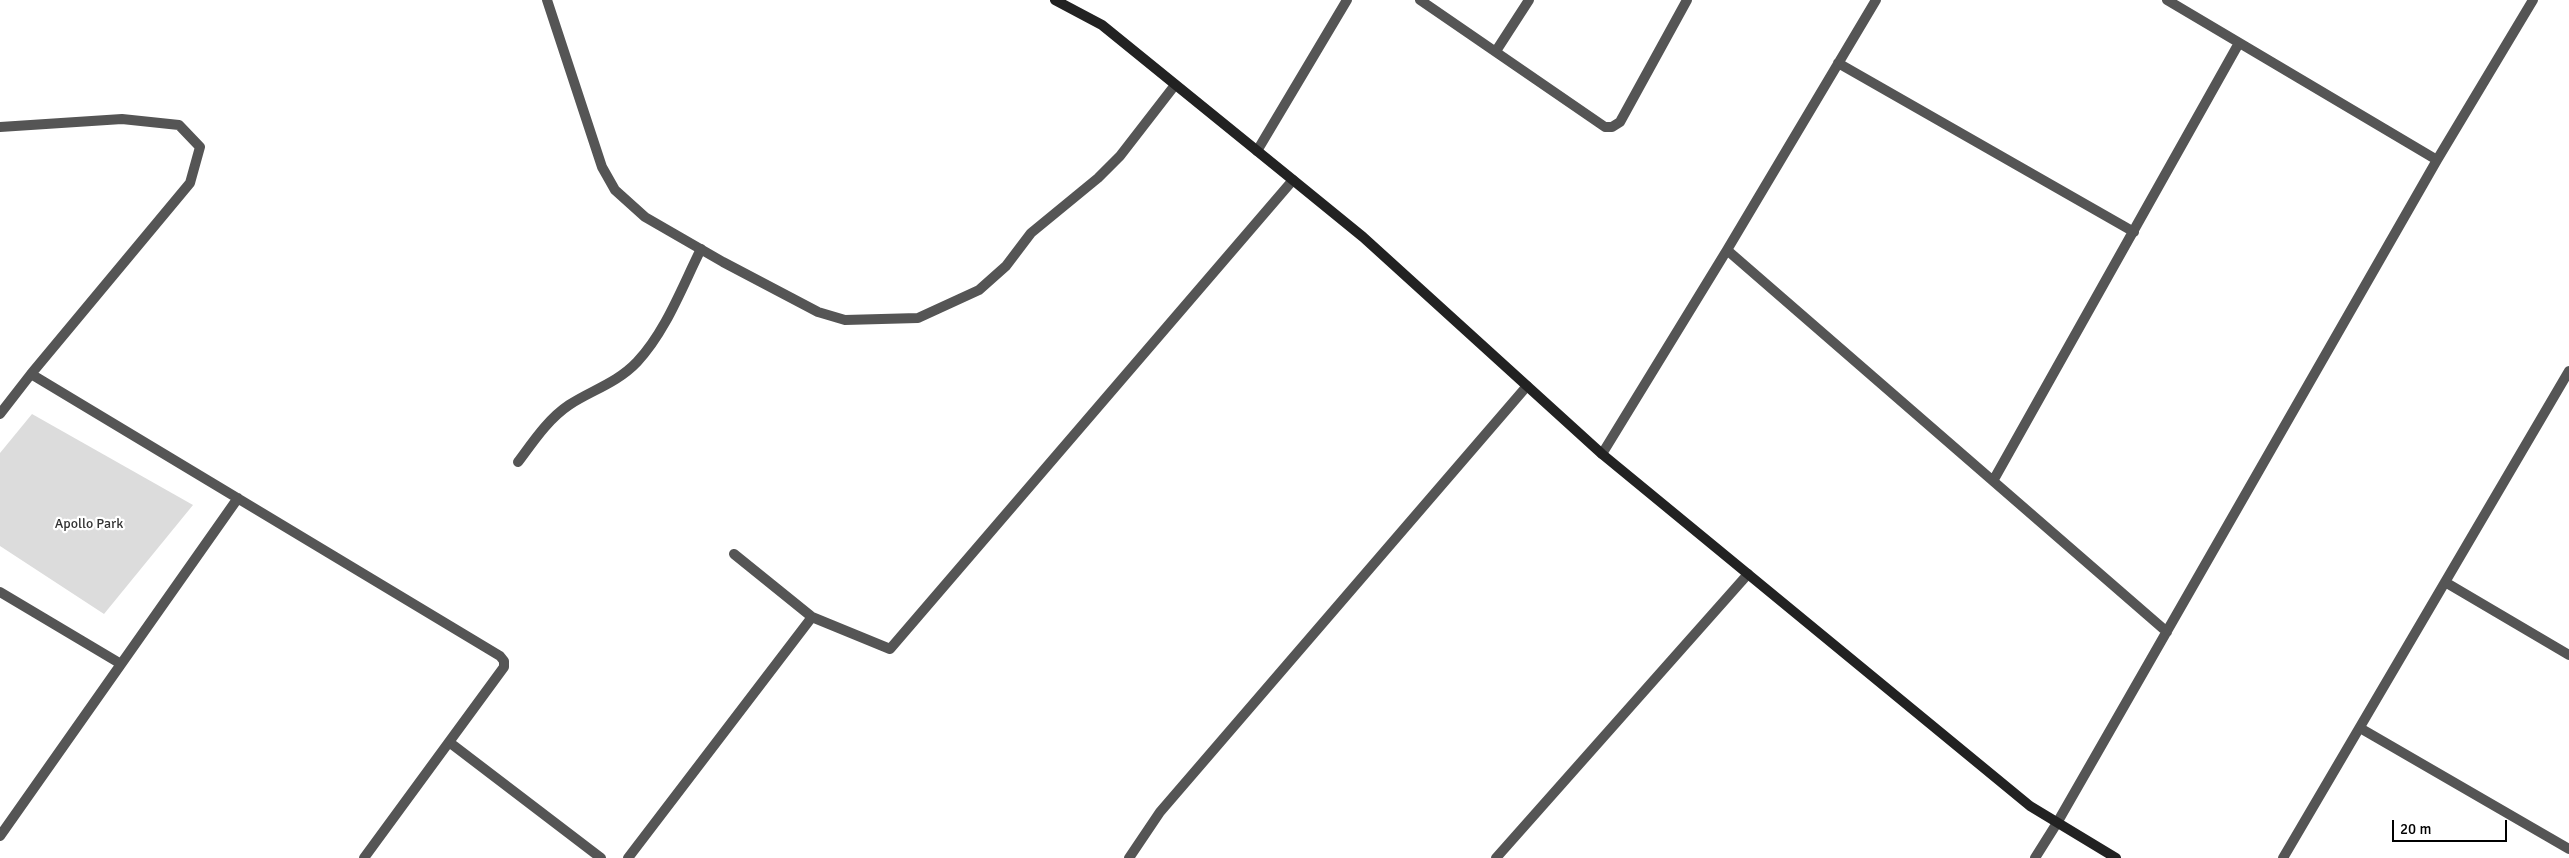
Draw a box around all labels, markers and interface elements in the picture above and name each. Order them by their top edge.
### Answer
park label: Apollo Park [55,516,123,532]
scale bar [2394,810,2509,842]
text: 20 m [2400,820,2431,838]

